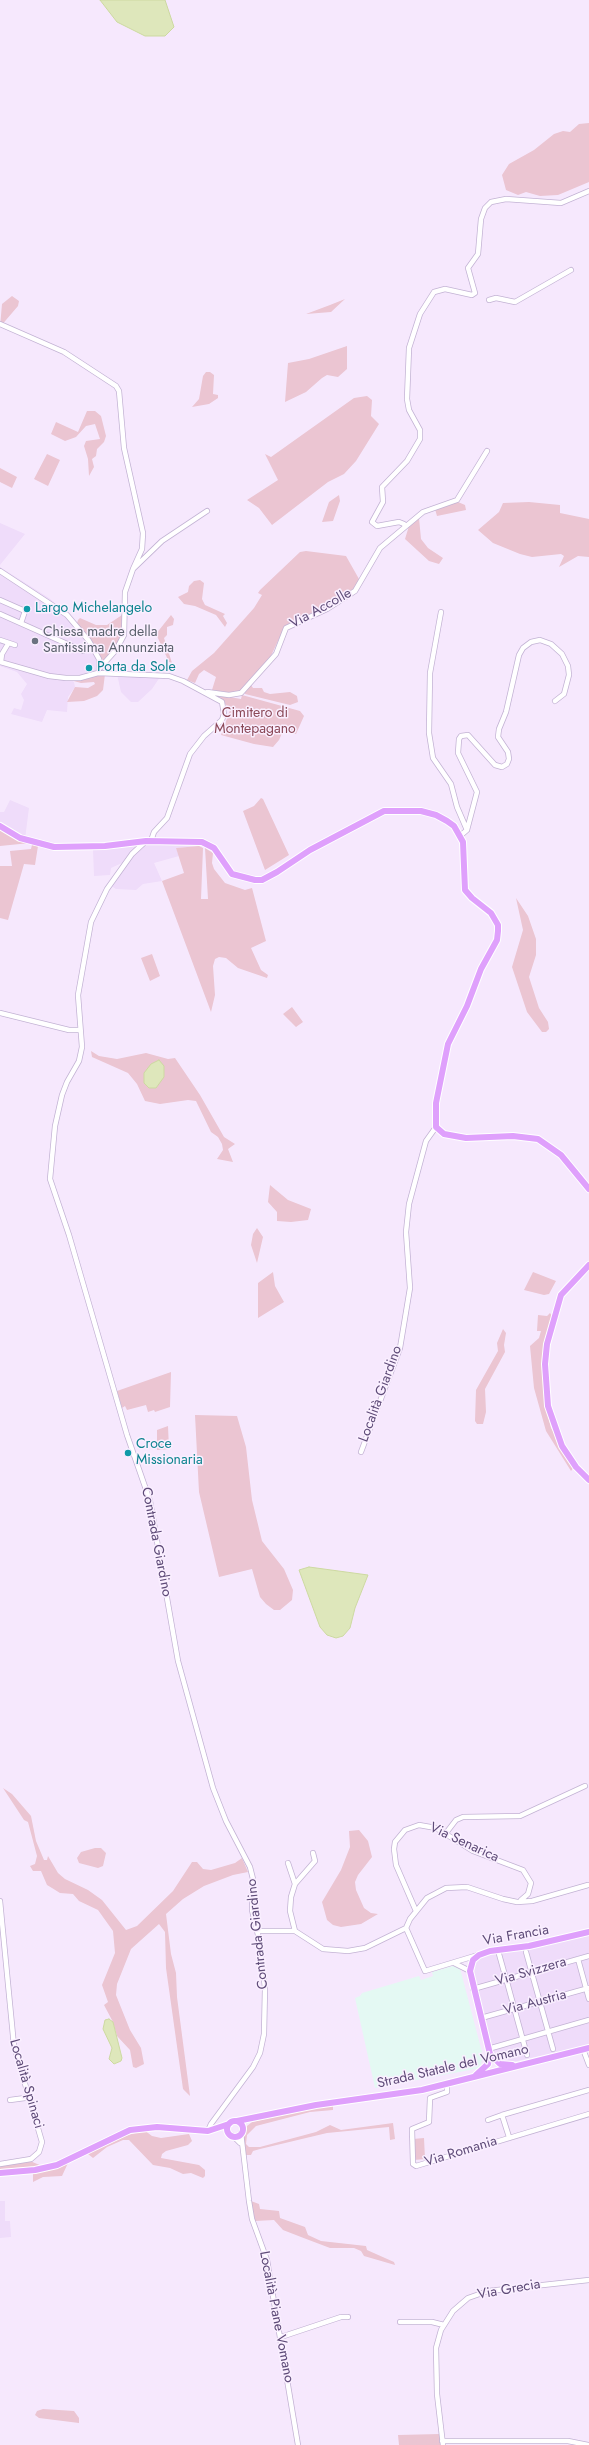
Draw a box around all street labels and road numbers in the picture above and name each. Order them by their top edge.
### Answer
street label: Via Accolle [287,585,355,633]
street label: Località Giardino [356,1344,406,1444]
street label: Contrada Giardino [137,1486,175,1598]
street label: Via Senarica [427,1820,501,1866]
street label: Contrada Giardino [244,1878,272,1990]
street label: Via Francia [482,1922,550,1950]
street label: Via Svizzera [494,1954,568,1990]
street label: Via Austria [502,1987,568,2019]
street label: Località Spinaci [5,2037,47,2131]
street label: Strada Statale del Vomano [376,2041,530,2093]
street label: Via Romania [423,2133,499,2171]
street label: Località Piane Vomano [255,2250,297,2384]
street label: Via Grecia [476,2276,542,2304]

